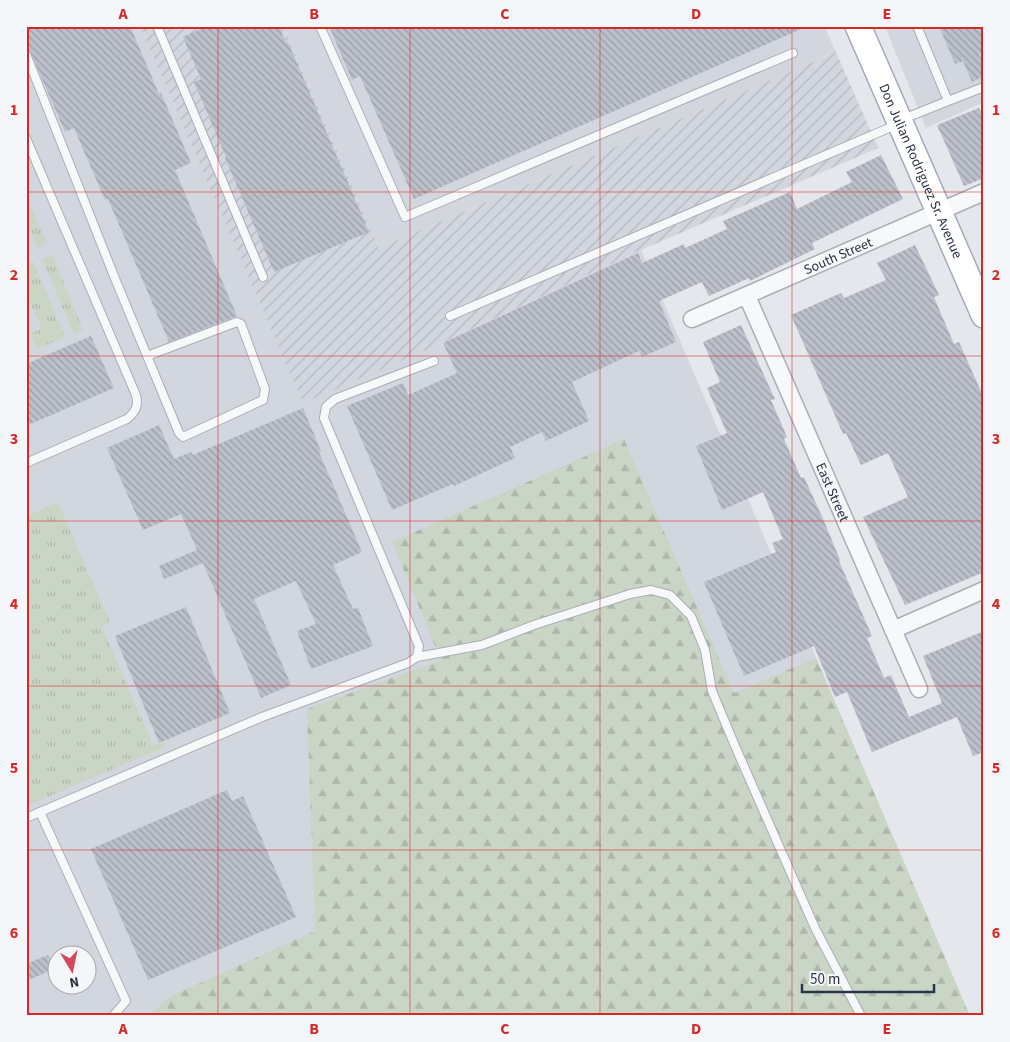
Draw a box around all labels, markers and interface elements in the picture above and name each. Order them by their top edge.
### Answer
text: A [117,3,128,25]
text: B [309,3,319,25]
text: C [500,3,510,25]
text: D [691,3,701,25]
text: E [883,3,891,25]
street label: Don Julian Rodriguez Sr. Avenue [873,81,967,262]
text: 1 [10,99,18,121]
text: 1 [992,99,1000,121]
street label: South Street [801,233,876,280]
text: 2 [10,264,18,286]
text: 2 [992,264,1000,286]
text: 3 [10,428,18,450]
text: 3 [992,428,1000,450]
street label: East Street [810,460,854,525]
text: 4 [10,593,19,615]
text: 4 [992,593,1001,615]
text: 5 [10,757,18,779]
text: 5 [992,757,1000,779]
text: 6 [10,922,18,944]
text: 6 [992,922,1000,944]
north arrow [48,944,98,994]
scale bar [802,962,935,994]
text: 50 m [810,969,840,990]
text: N [68,971,80,992]
text: A [117,1018,128,1040]
text: B [309,1018,319,1040]
text: C [500,1018,510,1040]
text: D [691,1018,701,1040]
text: E [883,1018,891,1040]

